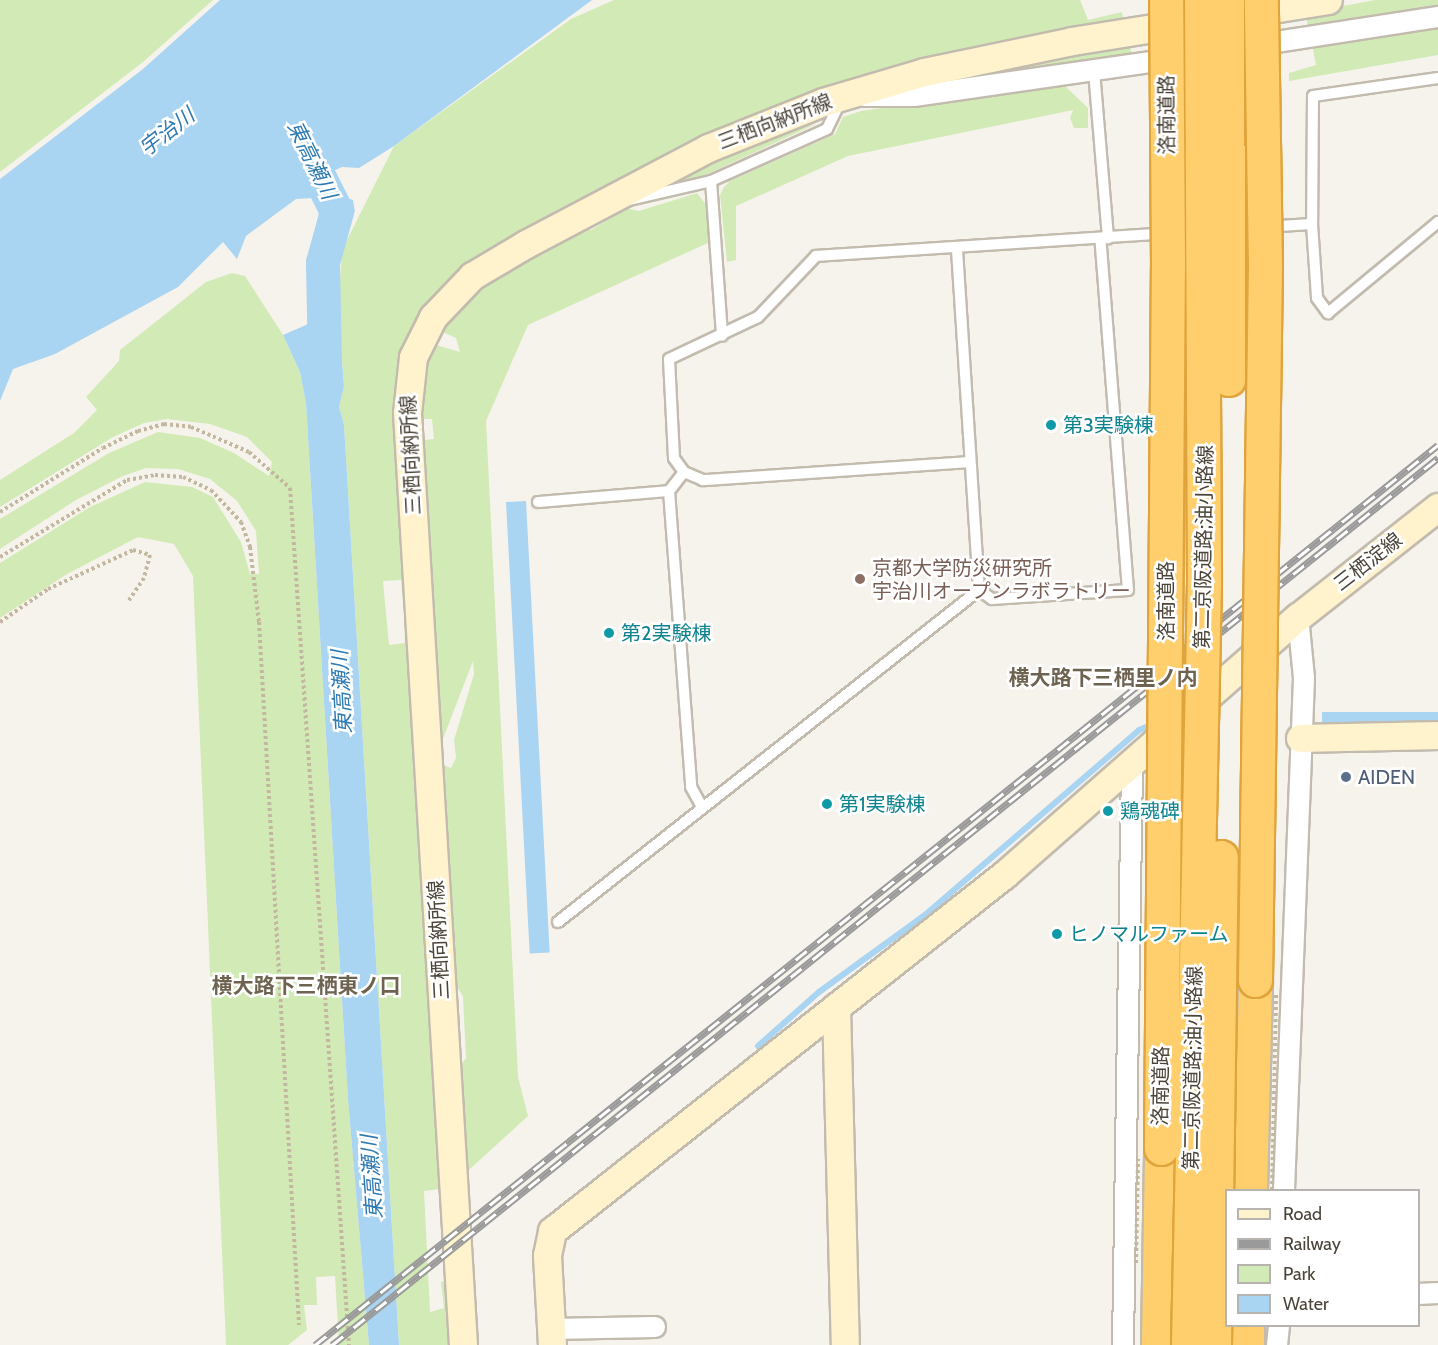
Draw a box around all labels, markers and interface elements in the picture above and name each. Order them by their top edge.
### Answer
street label: 洛南道路 [1155,75,1179,155]
street label: 三栖向納所線 [715,89,835,155]
water label: 宇治川 [134,103,200,161]
water label: 東高瀬川 [282,117,342,203]
street label: 三栖向納所線 [396,394,426,516]
place label: 第3実験棟 [1063,413,1154,437]
marker: 第3実験棟 [1044,418,1058,432]
street label: 第二京阪道路;油小路線 [1190,445,1218,649]
street label: 三栖淀線 [1329,528,1407,596]
place label: 京都大学防災研究所 宇治川オープンラボラトリー [872,556,1132,603]
street label: 洛南道路 [1154,561,1178,641]
marker: 京都大学防災研究所 宇治川オープンラボラトリー [853,572,867,586]
place label: 第2実験棟 [621,621,711,645]
marker: 第2実験棟 [602,626,616,640]
water label: 東高瀬川 [327,649,357,735]
district label: 横大路下三栖里ノ内 [1009,665,1197,691]
place label: AIDEN [1358,765,1415,789]
marker: AIDEN [1339,770,1353,784]
place label: 第1実験棟 [839,792,926,816]
marker: 第1実験棟 [820,797,834,811]
place label: 鶏魂碑 [1120,799,1180,823]
marker: 鶏魂碑 [1101,804,1115,818]
street label: 三栖向納所線 [424,879,454,1001]
place label: ヒノマルファーム [1069,922,1229,946]
marker: ヒノマルファーム [1050,927,1064,941]
street label: 第二京阪道路;油小路線 [1179,966,1207,1170]
district label: 横大路下三栖東ノ口 [212,973,400,999]
street label: 洛南道路 [1148,1046,1174,1126]
water label: 東高瀬川 [357,1134,387,1220]
legend [1225,1189,1420,1327]
text: Road [1283,1203,1322,1225]
text: Railway [1283,1233,1341,1255]
text: Park [1283,1263,1315,1285]
text: Water [1283,1293,1329,1315]

